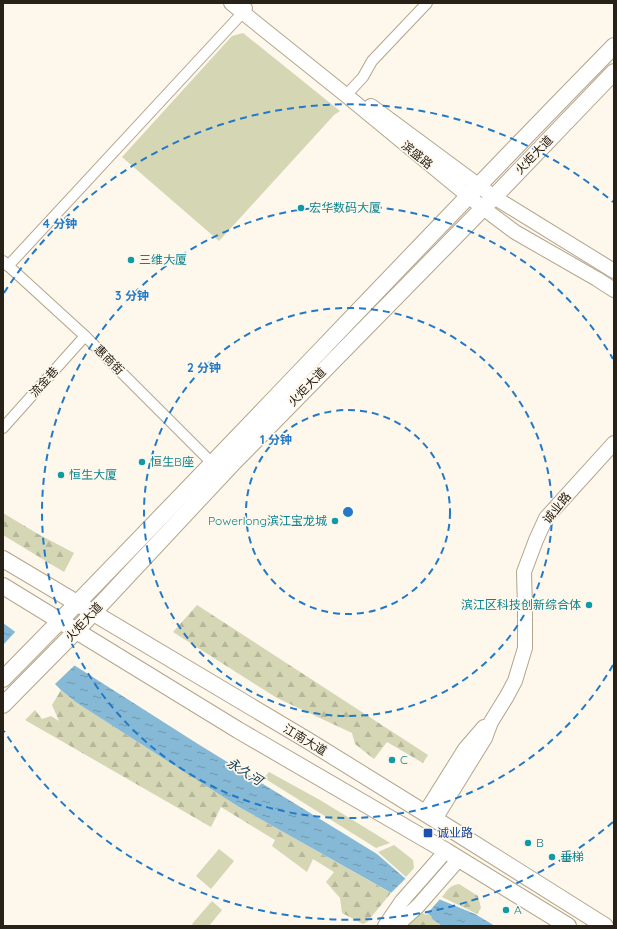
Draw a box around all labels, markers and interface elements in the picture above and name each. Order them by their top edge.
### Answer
street label: 火炬大道 [512,132,556,177]
street label: 滨盛路 [399,137,436,172]
place label: 宏华数码大厦 [309,200,381,215]
marker: 宏华数码大厦 [296,203,306,213]
text: 4 分钟 [43,216,77,231]
place label: 三维大厦 [139,252,187,267]
marker: 三维大厦 [126,255,136,265]
text: 3 分钟 [115,288,149,303]
street label: 惠商街 [91,342,127,378]
text: 2 分钟 [187,360,221,375]
street label: 流金巷 [26,363,61,400]
street label: 火炬大道 [285,364,329,409]
text: 1 分钟 [260,432,292,447]
place label: 恒生B座 [150,454,194,469]
marker: 恒生B座 [137,457,147,467]
place label: 恒生大厦 [69,467,117,482]
marker: 恒生大厦 [56,470,66,480]
street label: 诚业路 [539,489,574,526]
centre of rings [341,505,355,519]
place label: Powerlong滨江宝龙城 [208,513,327,528]
marker: Powerlong滨江宝龙城 [330,516,340,526]
place label: 滨江区科技创新综合体 [461,597,581,612]
street label: 火炬大道 [62,599,105,644]
marker: 滨江区科技创新综合体 [584,600,594,610]
street label: 江南大道 [281,721,330,758]
place label: C [400,752,408,767]
water label: 永久河 [224,754,268,790]
marker: C [387,755,397,765]
place label: 诚业路 [437,825,473,840]
marker: 诚业路 [422,827,434,839]
place label: B [536,835,544,850]
marker: B [523,838,533,848]
place label: 垂梯 [560,849,584,864]
marker: 垂梯 [547,852,557,862]
place label: A [514,902,522,917]
marker: A [501,905,511,915]

